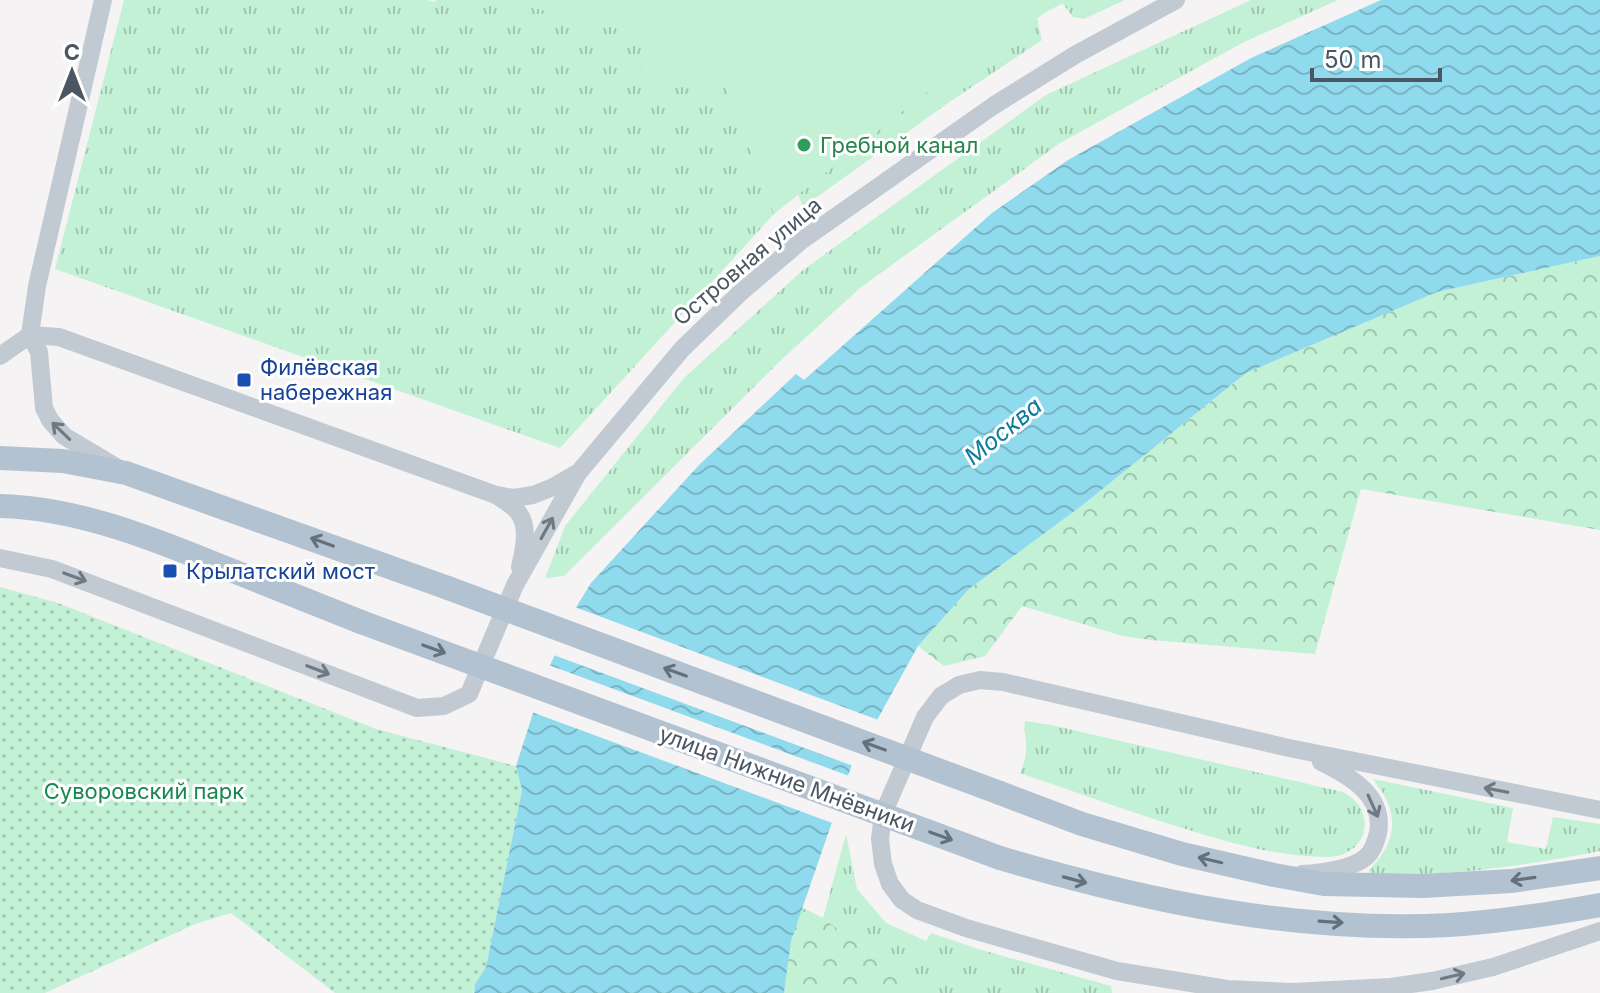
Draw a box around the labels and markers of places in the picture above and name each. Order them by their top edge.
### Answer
place label: Гребной канал [820,132,979,158]
marker: Гребной канал [795,136,813,154]
place label: Филёвская набережная [260,354,392,405]
marker: Филёвская набережная [235,371,253,389]
place label: Крылатский мост [186,558,376,584]
marker: Крылатский мост [161,562,179,580]

